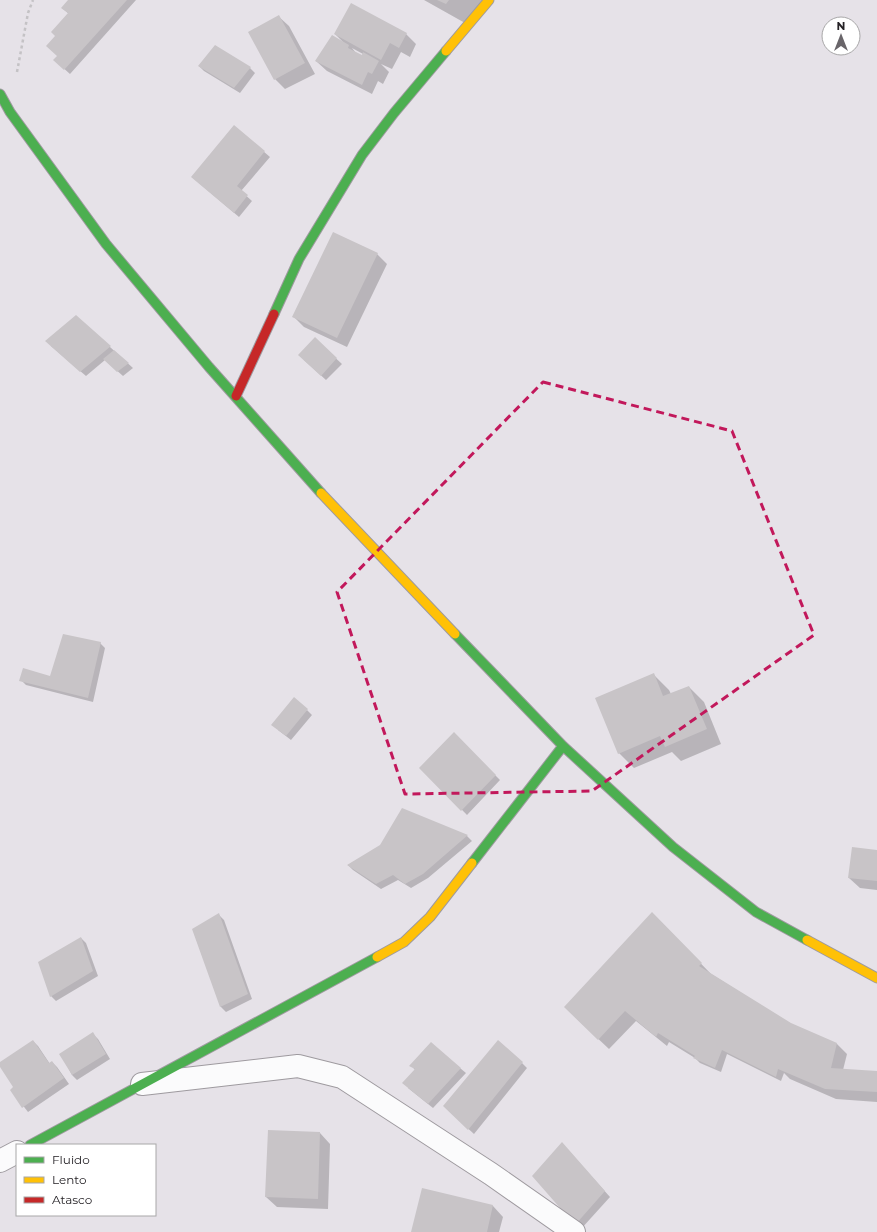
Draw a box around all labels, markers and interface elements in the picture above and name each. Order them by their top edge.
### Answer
north arrow [821,16,861,56]
text: N [837,19,845,33]
legend [16,1144,156,1216]
text: Fluido [52,1152,90,1167]
text: Lento [52,1172,87,1187]
text: Atasco [52,1192,92,1207]

